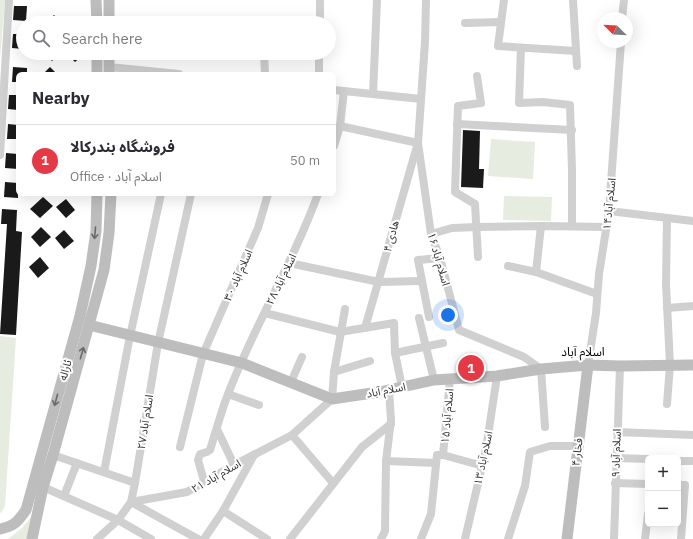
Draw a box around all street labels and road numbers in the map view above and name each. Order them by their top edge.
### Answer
street label: اسلام آباد۱۴ [599,177,620,231]
street label: هادی ۴ [380,219,402,253]
street label: اسلام آباد ۱۶ [424,231,453,288]
street label: اسلام آباد ۳۰ [220,247,256,303]
street label: اسلام آباد ۲۸ [263,251,300,307]
street label: ثاراله [55,358,75,382]
street label: اسلام آباد [365,379,407,402]
street label: اسلام آباد ۱۵ [438,388,457,444]
street label: اسلام آباد ۲۷ [134,394,157,450]
street label: اسلام آباد ۹ [608,428,625,478]
street label: اسلام آباد ۱۳ [470,430,497,487]
street label: فخار ۴ [568,437,586,467]
street label: اسلام آباد ۲۱ [189,456,244,497]

